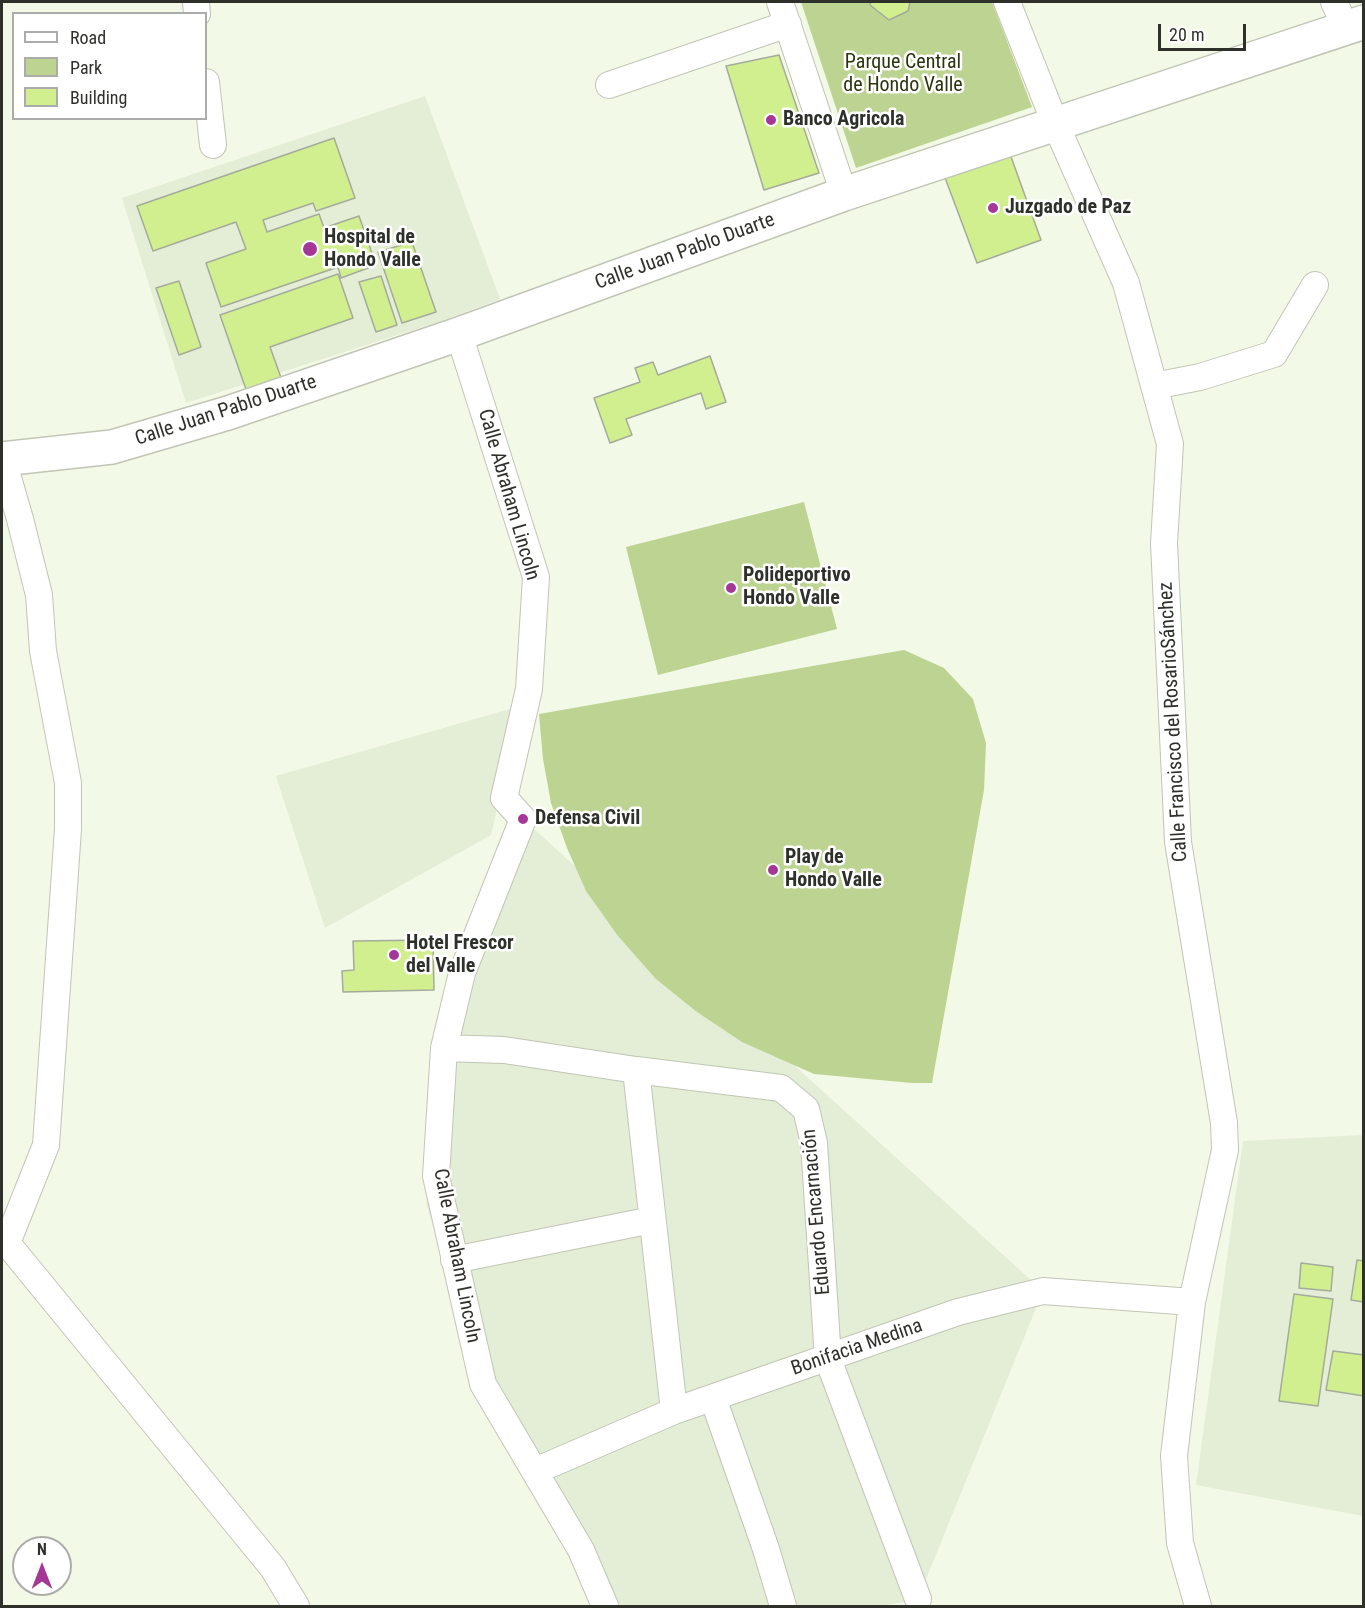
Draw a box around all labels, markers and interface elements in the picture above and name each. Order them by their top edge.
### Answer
legend [12,12,207,120]
scale bar [1161,12,1250,50]
text: 20 m [1169,24,1204,45]
text: Road [70,27,106,48]
park label: Parque Central de Hondo Valle [843,51,963,98]
text: Park [70,57,102,78]
text: Building [70,87,127,108]
place label: Banco Agricola [783,108,905,132]
marker: Banco Agricola [764,113,778,127]
place label: Juzgado de Paz [1005,196,1131,220]
marker: Juzgado de Paz [986,201,1000,215]
street label: Calle Juan Pablo Duarte [592,208,778,296]
place label: Hospital de Hondo Valle [324,226,421,273]
marker: Hospital de Hondo Valle [301,240,319,258]
street label: Calle Juan Pablo Duarte [132,370,320,452]
street label: Calle Abraham Lincoln [472,407,544,583]
place label: Polideportivo Hondo Valle [743,564,851,611]
marker: Polideportivo Hondo Valle [724,581,738,595]
street label: Calle Francisco del RosarioSánchez [1155,581,1193,863]
place label: Defensa Civil [535,807,640,831]
marker: Defensa Civil [516,812,530,826]
place label: Play de Hondo Valle [785,846,882,893]
marker: Play de Hondo Valle [766,863,780,877]
place label: Hotel Frescor del Valle [406,932,514,979]
marker: Hotel Frescor del Valle [387,948,401,962]
street label: Eduardo Encarnación [798,1128,836,1296]
street label: Calle Abraham Lincoln [427,1167,485,1345]
street label: Bonifacia Medina [788,1314,926,1382]
north arrow [12,1536,72,1596]
text: N [37,1540,47,1559]

